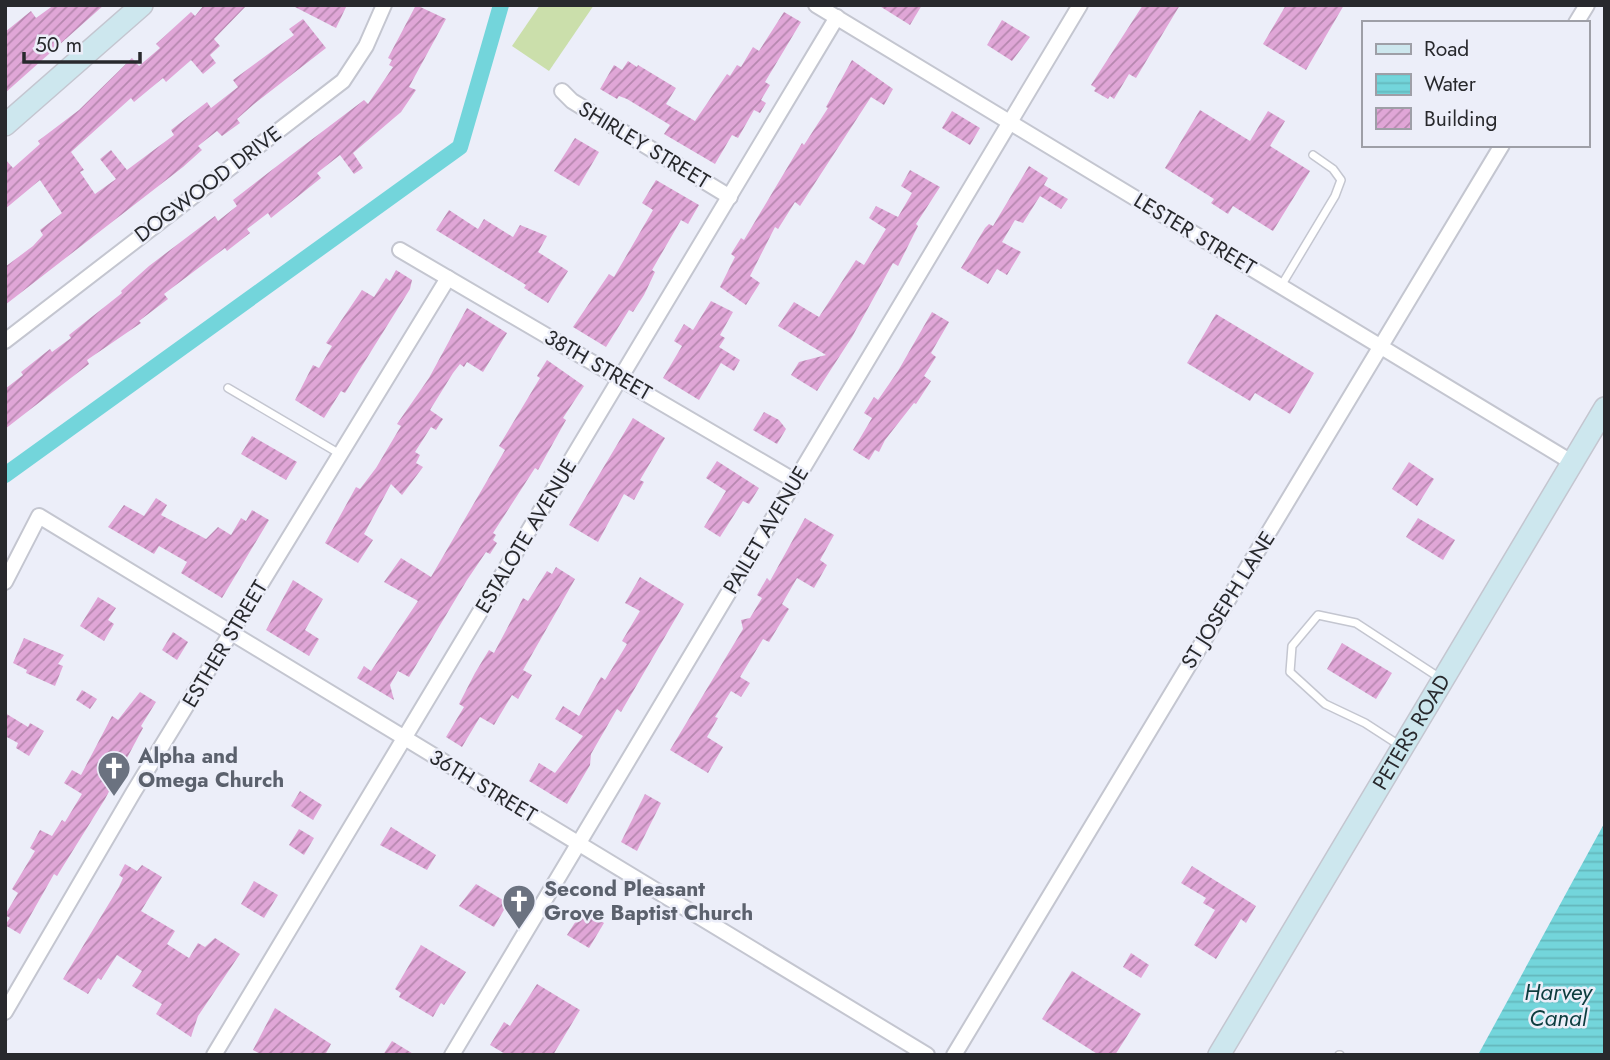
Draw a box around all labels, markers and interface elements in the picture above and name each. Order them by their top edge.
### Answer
scale bar [24,21,140,65]
legend [1362,21,1589,147]
text: 50 m [35,30,82,60]
text: Road [1424,34,1469,64]
text: Water [1424,69,1477,99]
street label: SHIRLEY STREET [573,94,716,196]
text: Building [1424,104,1497,134]
street label: DOGWOOD DRIVE [128,119,288,249]
street label: LESTER STREET [1128,186,1262,282]
street label: 38TH STREET [539,322,657,408]
street label: ESTALOTE AVENUE [468,453,584,619]
street label: PAILET AVENUE [716,460,816,600]
street label: ST JOSEPH LANE [1174,526,1282,674]
street label: ESTHER STREET [175,575,275,713]
street label: PETERS ROAD [1365,669,1458,796]
place label: Alpha and Omega Church [137,741,284,795]
street label: 36TH STREET [424,742,543,830]
church icon: Alpha and Omega Church [95,749,133,798]
place label: Second Pleasant Grove Baptist Church [544,874,753,928]
church icon: Second Pleasant Grove Baptist Church [500,882,538,931]
water label: Harvey Canal [1524,975,1594,1035]

